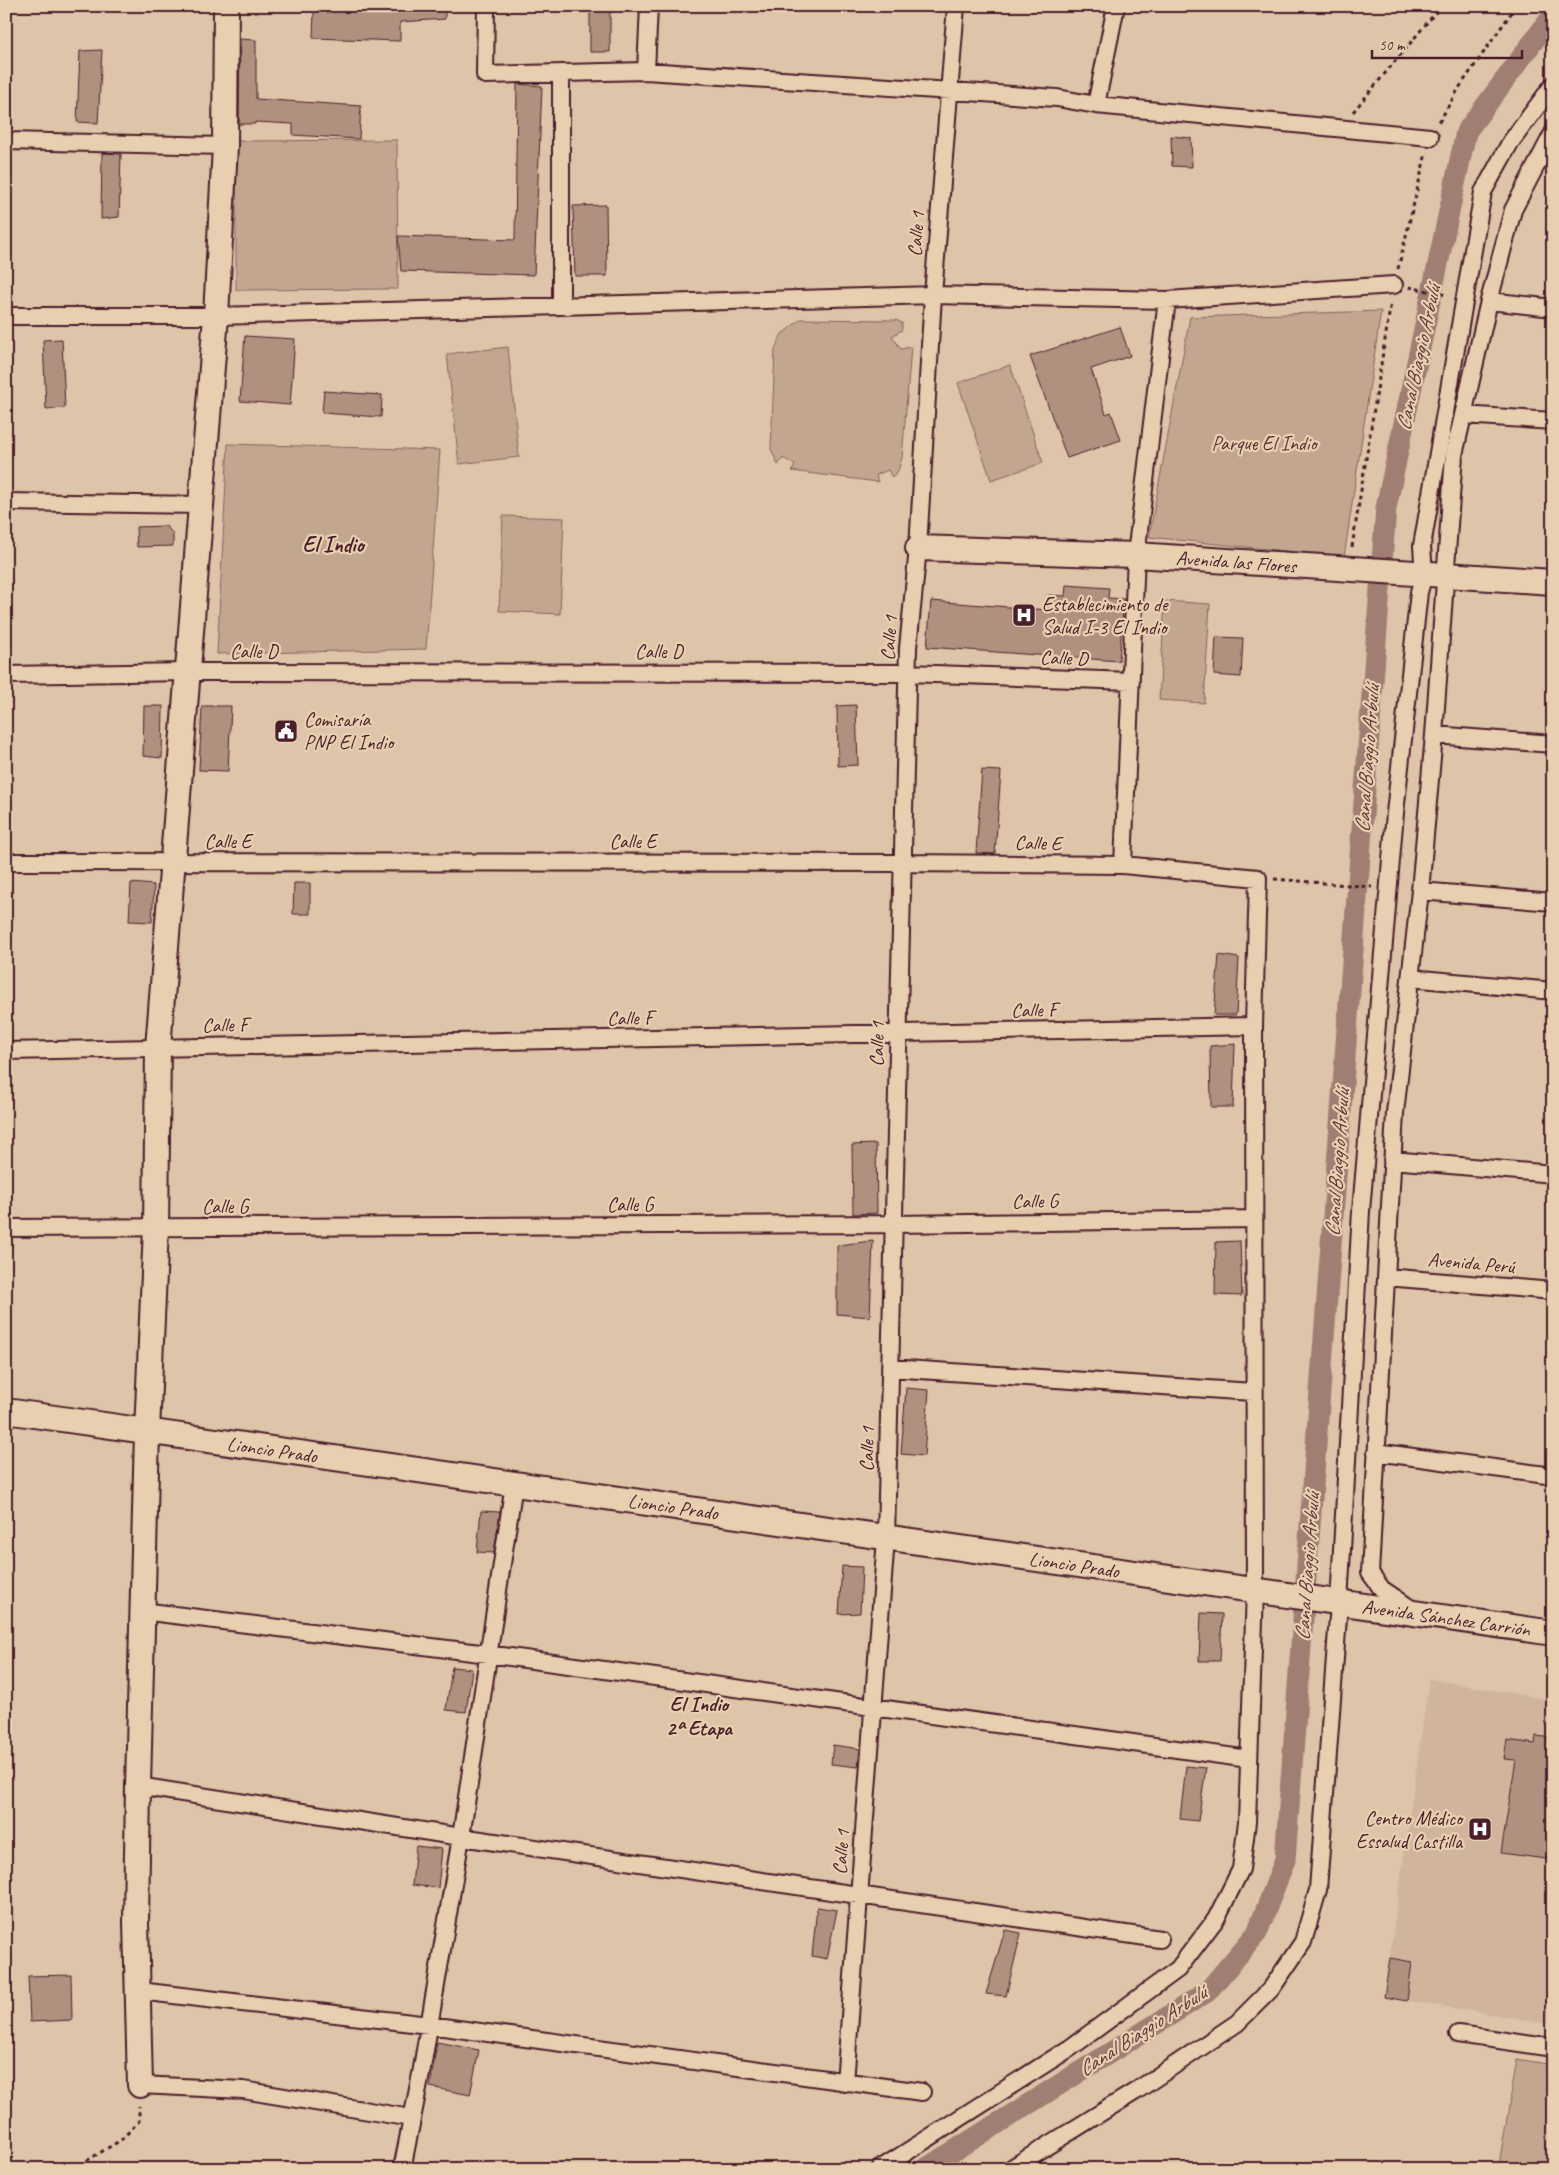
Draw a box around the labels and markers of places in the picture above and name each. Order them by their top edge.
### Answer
place label: Establecimiento de Salud I-3 El Indio [1042,592,1169,640]
hospital icon: Establecimiento de Salud I-3 El Indio [1011,602,1037,628]
place label: Comisaría PNP El Indio [304,707,395,755]
public building icon: Comisaría PNP El Indio [273,718,299,744]
place label: Centro Médico Essalud Castilla [1356,1806,1464,1854]
hospital icon: Centro Médico Essalud Castilla [1467,1816,1493,1842]

